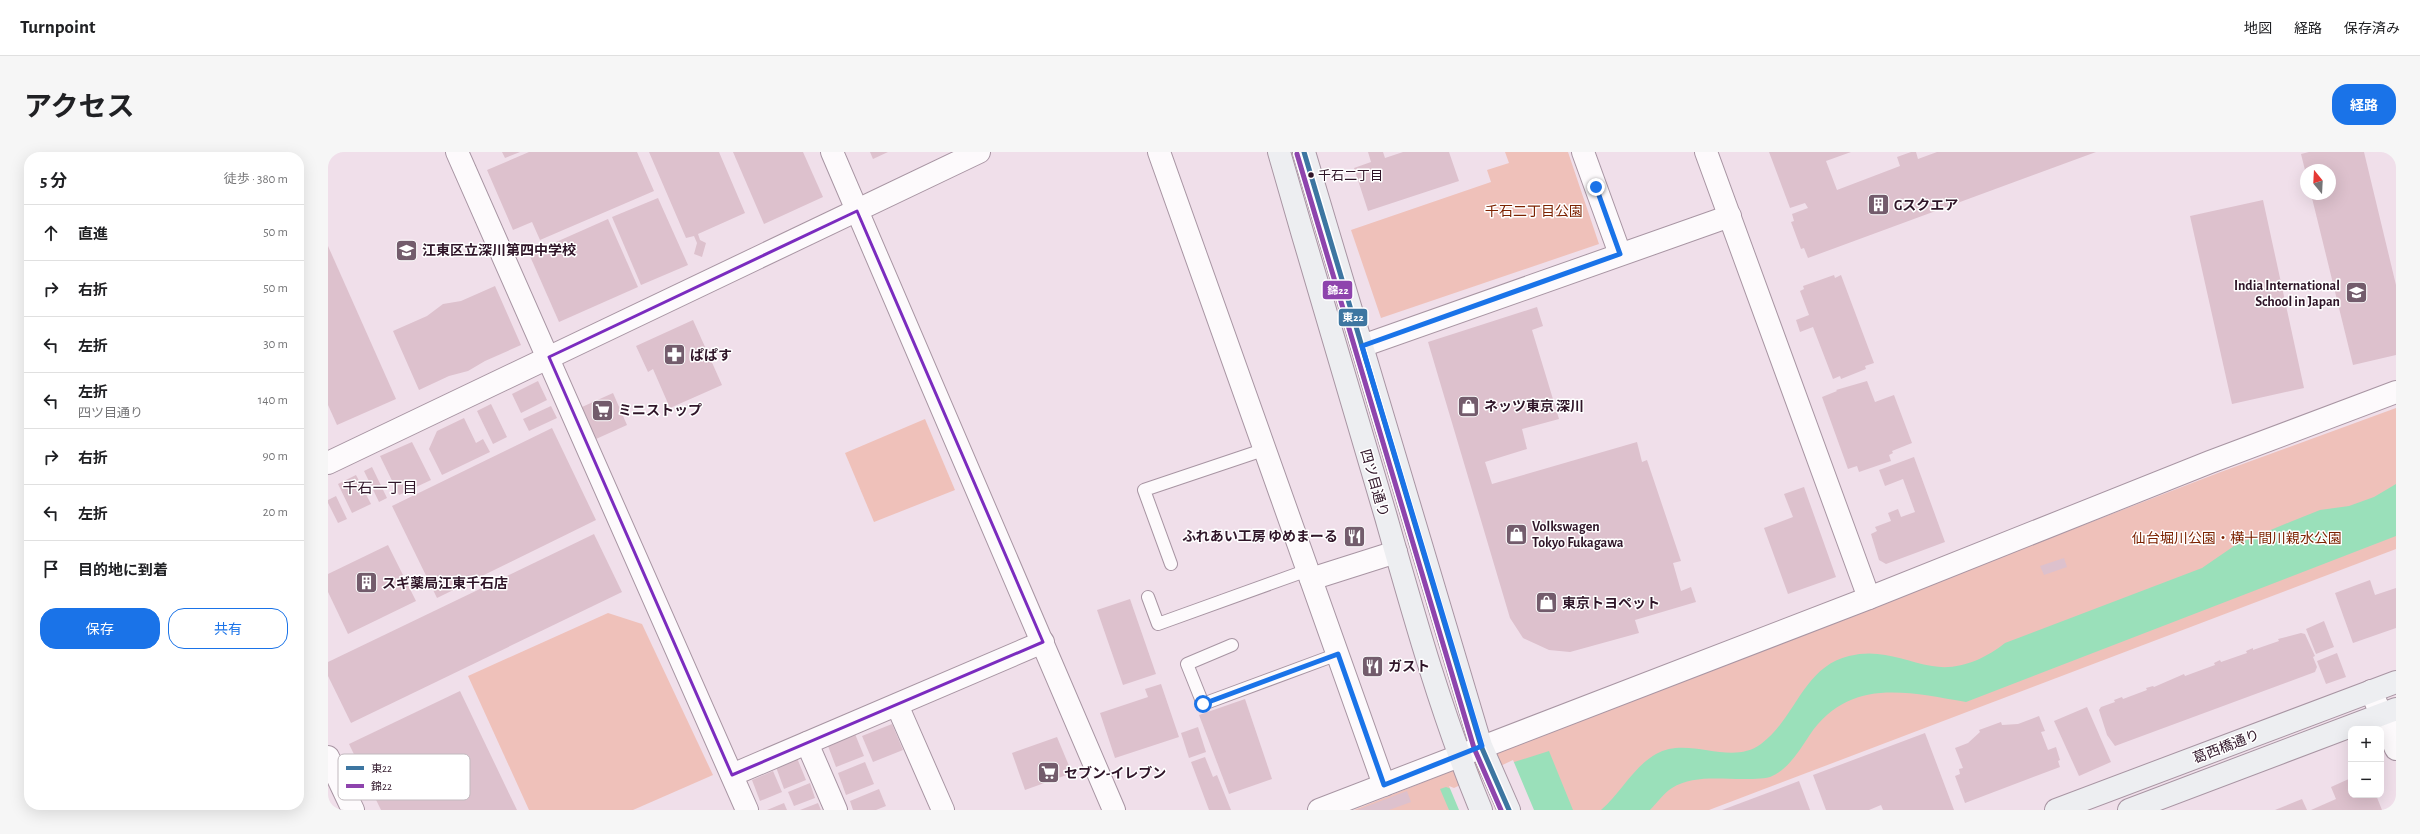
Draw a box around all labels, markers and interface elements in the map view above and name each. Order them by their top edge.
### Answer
text: Turnpoint [20,18,95,37]
text: 地図 [2244,22,2272,36]
text: 経路 [2294,22,2322,36]
text: 保存済み [2344,22,2400,36]
button: 経路 [2332,84,2396,125]
text: アクセス [24,94,135,122]
north arrow [2300,164,2336,200]
place label: 千石二丁目 [1318,169,1383,183]
marker: 千石二丁目 [1306,170,1316,180]
text: 5 分 [40,172,67,189]
text: 徒歩 · 380 m [224,173,288,186]
route end [1587,178,1605,196]
building icon: Gスクエア [1865,192,1891,218]
place label: Gスクエア [1894,198,1958,213]
park label: 千石二丁目公園 [1485,204,1583,219]
icon: ahead [40,222,62,244]
text: 50 m [263,226,288,239]
text: 直進 [78,227,108,242]
school or university icon: 江東区立深川第四中学校 [393,237,419,263]
place label: 江東区立深川第四中学校 [422,242,576,258]
icon: right [40,278,62,300]
place label: India International School in Japan [2234,279,2340,309]
line badge: 錦22 [1322,280,1353,300]
school or university icon: India International School in Japan [2343,280,2369,306]
text: 50 m [263,282,288,295]
text: 右折 [78,283,108,298]
text: 錦22 [1327,284,1349,296]
line badge: 東22 [1338,308,1368,327]
text: 東22 [1342,312,1364,323]
icon: left [40,334,62,356]
text: 30 m [263,338,288,351]
text: 左折 [78,339,108,354]
pharmacy icon: ぱぱす [661,342,687,368]
place label: ぱぱす [690,348,732,363]
text: 左折 [78,385,108,400]
icon: left [40,390,62,412]
shop icon: ネッツ東京 深川 [1455,393,1481,419]
text: 140 m [258,394,288,407]
supermarket icon: ミニストップ [589,397,615,423]
place label: ネッツ東京 深川 [1484,399,1584,414]
place label: ミニストップ [618,403,702,418]
text: 四ツ目通り [78,407,143,420]
icon: right [40,446,62,468]
street label: 四ツ目通り [1358,447,1391,519]
text: 90 m [262,450,288,463]
text: 右折 [78,451,108,466]
district label: 千石一丁目 [342,480,418,496]
icon: left [40,502,62,524]
text: 20 m [263,506,288,519]
text: 左折 [78,507,108,522]
place label: Volkswagen Tokyo Fukagawa [1532,520,1624,550]
shop icon: Volkswagen Tokyo Fukagawa [1503,521,1529,547]
restaurant icon: ふれあい工房 ゆめまーる [1341,523,1367,549]
place label: ふれあい工房 ゆめまーる [1182,529,1338,544]
park label: 仙台堀川公園・横十間川親水公園 [2132,530,2342,546]
icon: arrive [40,558,62,580]
text: 目的地に到着 [78,563,168,578]
building icon: スギ薬局江東千石店 [354,570,380,596]
place label: スギ薬局江東千石店 [382,575,508,591]
shop icon: 東京トヨペット [1533,590,1559,616]
place label: 東京トヨペット [1562,596,1660,611]
button: 保存 [40,608,160,649]
button: 共有 [168,608,288,649]
restaurant icon: ガスト [1360,653,1386,679]
place label: ガスト [1388,659,1430,674]
route start [1194,695,1212,713]
map controls [2348,726,2384,798]
button: + [2348,726,2384,762]
street label: 葛西橋通り [2191,727,2262,766]
legend [338,754,470,800]
supermarket icon: セブン-イレブン [1036,760,1062,786]
button: − [2348,762,2384,798]
text: 東22 [371,763,392,774]
place label: セブン-イレブン [1064,765,1166,781]
text: 錦22 [371,780,392,792]

